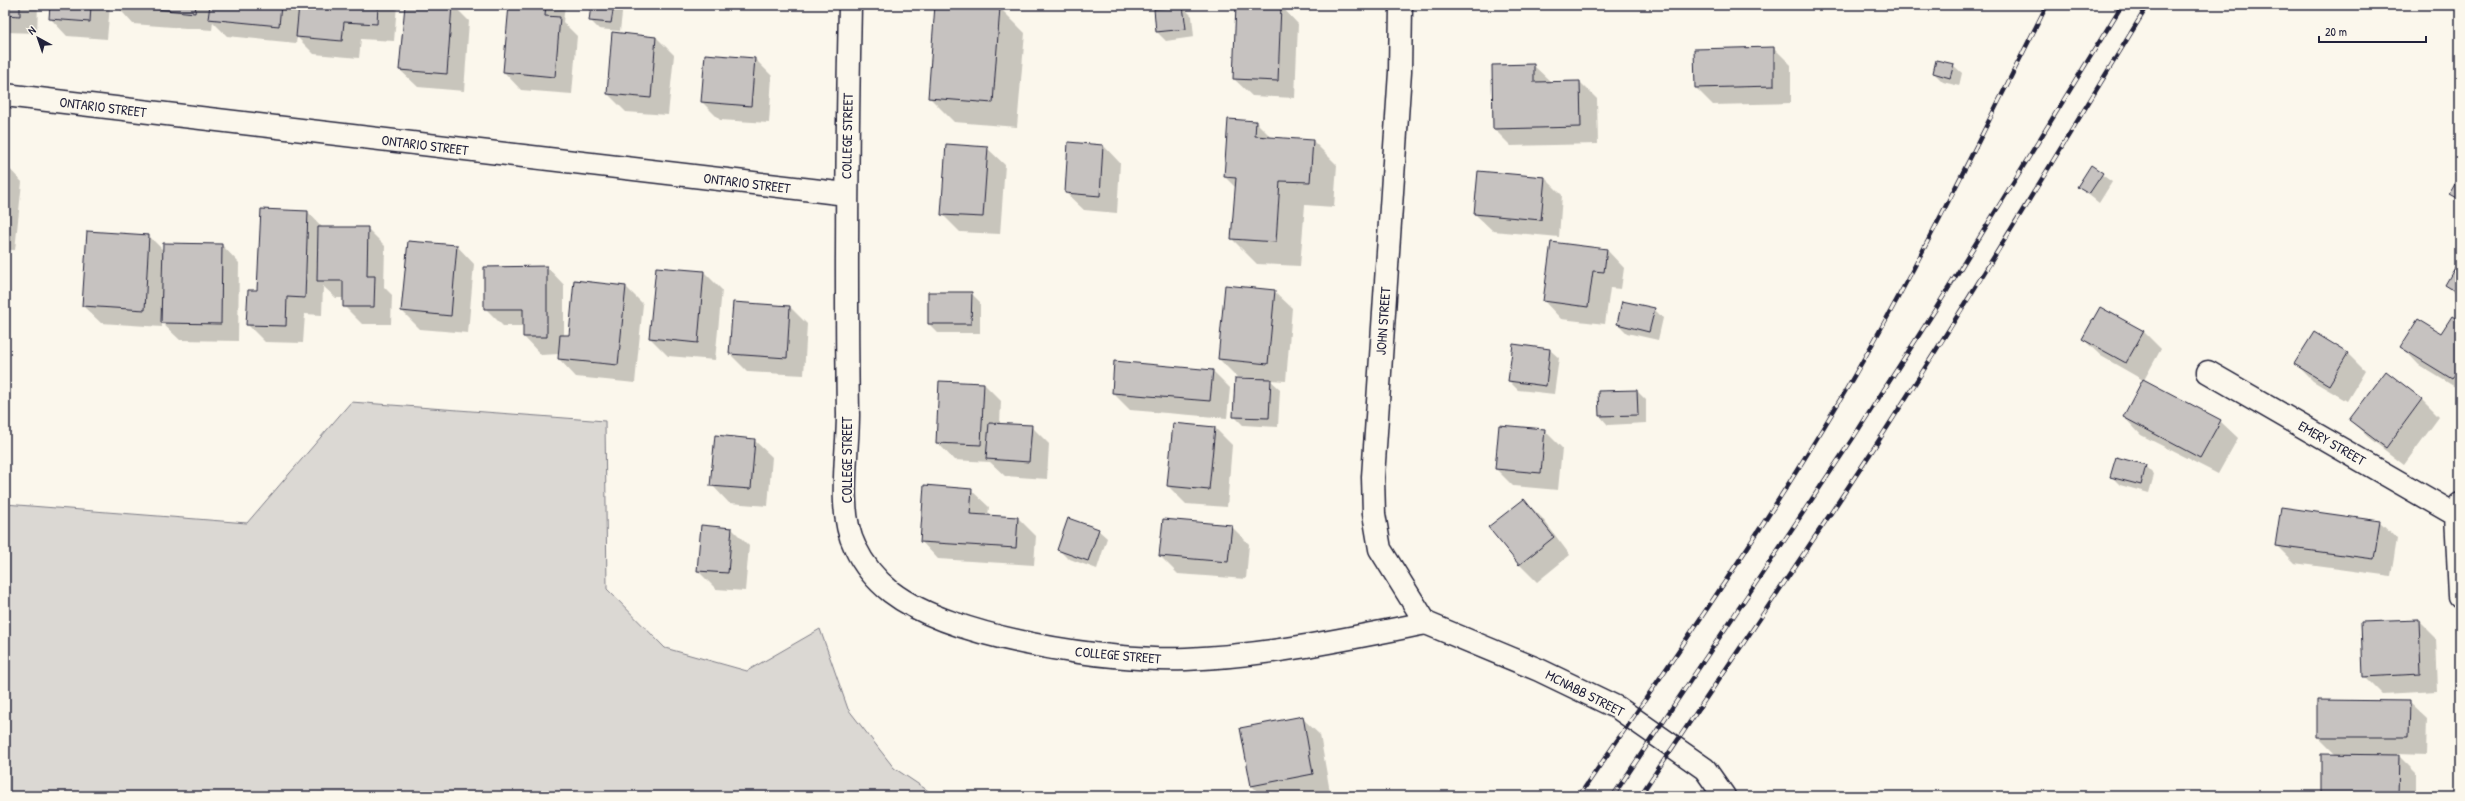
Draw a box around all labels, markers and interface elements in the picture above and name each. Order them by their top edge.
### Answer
north arrow [18,18,58,58]
scale bar [2319,18,2426,44]
text: N [25,23,38,38]
text: 20 m [2325,23,2347,40]
street label: ONTARIO STREET [58,92,148,121]
street label: COLLEGE STREET [836,92,857,179]
street label: ONTARIO STREET [380,130,470,159]
street label: ONTARIO STREET [702,168,792,197]
street label: JOHN STREET [1371,286,1394,356]
street label: COLLEGE STREET [837,416,856,503]
street label: EMERY STREET [2295,416,2370,470]
street label: COLLEGE STREET [1074,641,1162,668]
street label: MCNABB STREET [1543,665,1628,721]

